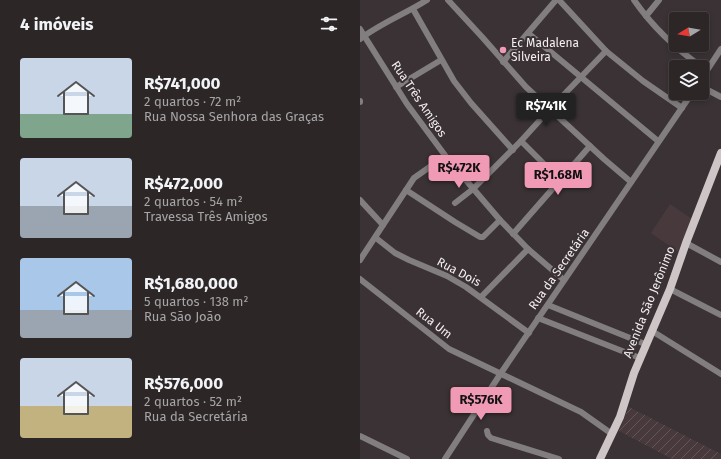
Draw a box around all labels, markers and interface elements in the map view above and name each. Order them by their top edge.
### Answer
north arrow [669,12,709,52]
map controls [669,12,709,100]
icon: filters [318,13,340,35]
text: 4 imóveis [20,14,94,35]
place label: Ec Madalena Silveira [511,36,579,64]
marker: Ec Madalena Silveira [498,45,508,55]
street label: Rua Três Amigos [388,58,450,140]
button: layers [669,60,709,100]
text: R$741,000 [144,73,221,94]
icon: home [52,74,100,122]
pin: R$741K [513,93,579,127]
text: 2 quartos · 72 m² [144,94,241,109]
text: R$741K [525,98,567,113]
text: Rua Nossa Senhora das Graças [144,109,324,124]
pin: R$472K [426,155,492,189]
text: R$472K [438,160,480,175]
pin: R$1.68M [521,162,595,196]
text: R$1.68M [534,167,582,182]
text: R$472,000 [144,173,223,194]
icon: home [52,174,100,222]
text: 2 quartos · 54 m² [144,194,243,209]
text: Travessa Três Amigos [144,209,268,224]
street label: Rua da Secretária [526,226,592,312]
street label: Avenida São Jerônimo [620,244,678,360]
street label: Rua Dois [435,255,484,290]
text: R$1,680,000 [144,273,238,294]
icon: home [52,274,100,322]
text: 5 quartos · 138 m² [144,294,249,309]
street label: Rua Um [413,304,455,342]
text: Rua São João [144,309,221,324]
text: R$576,000 [144,373,223,394]
icon: home [52,374,100,422]
pin: R$576K [448,387,514,421]
text: R$576K [459,392,503,407]
text: 2 quartos · 52 m² [144,394,242,409]
text: Rua da Secretária [144,409,248,424]

